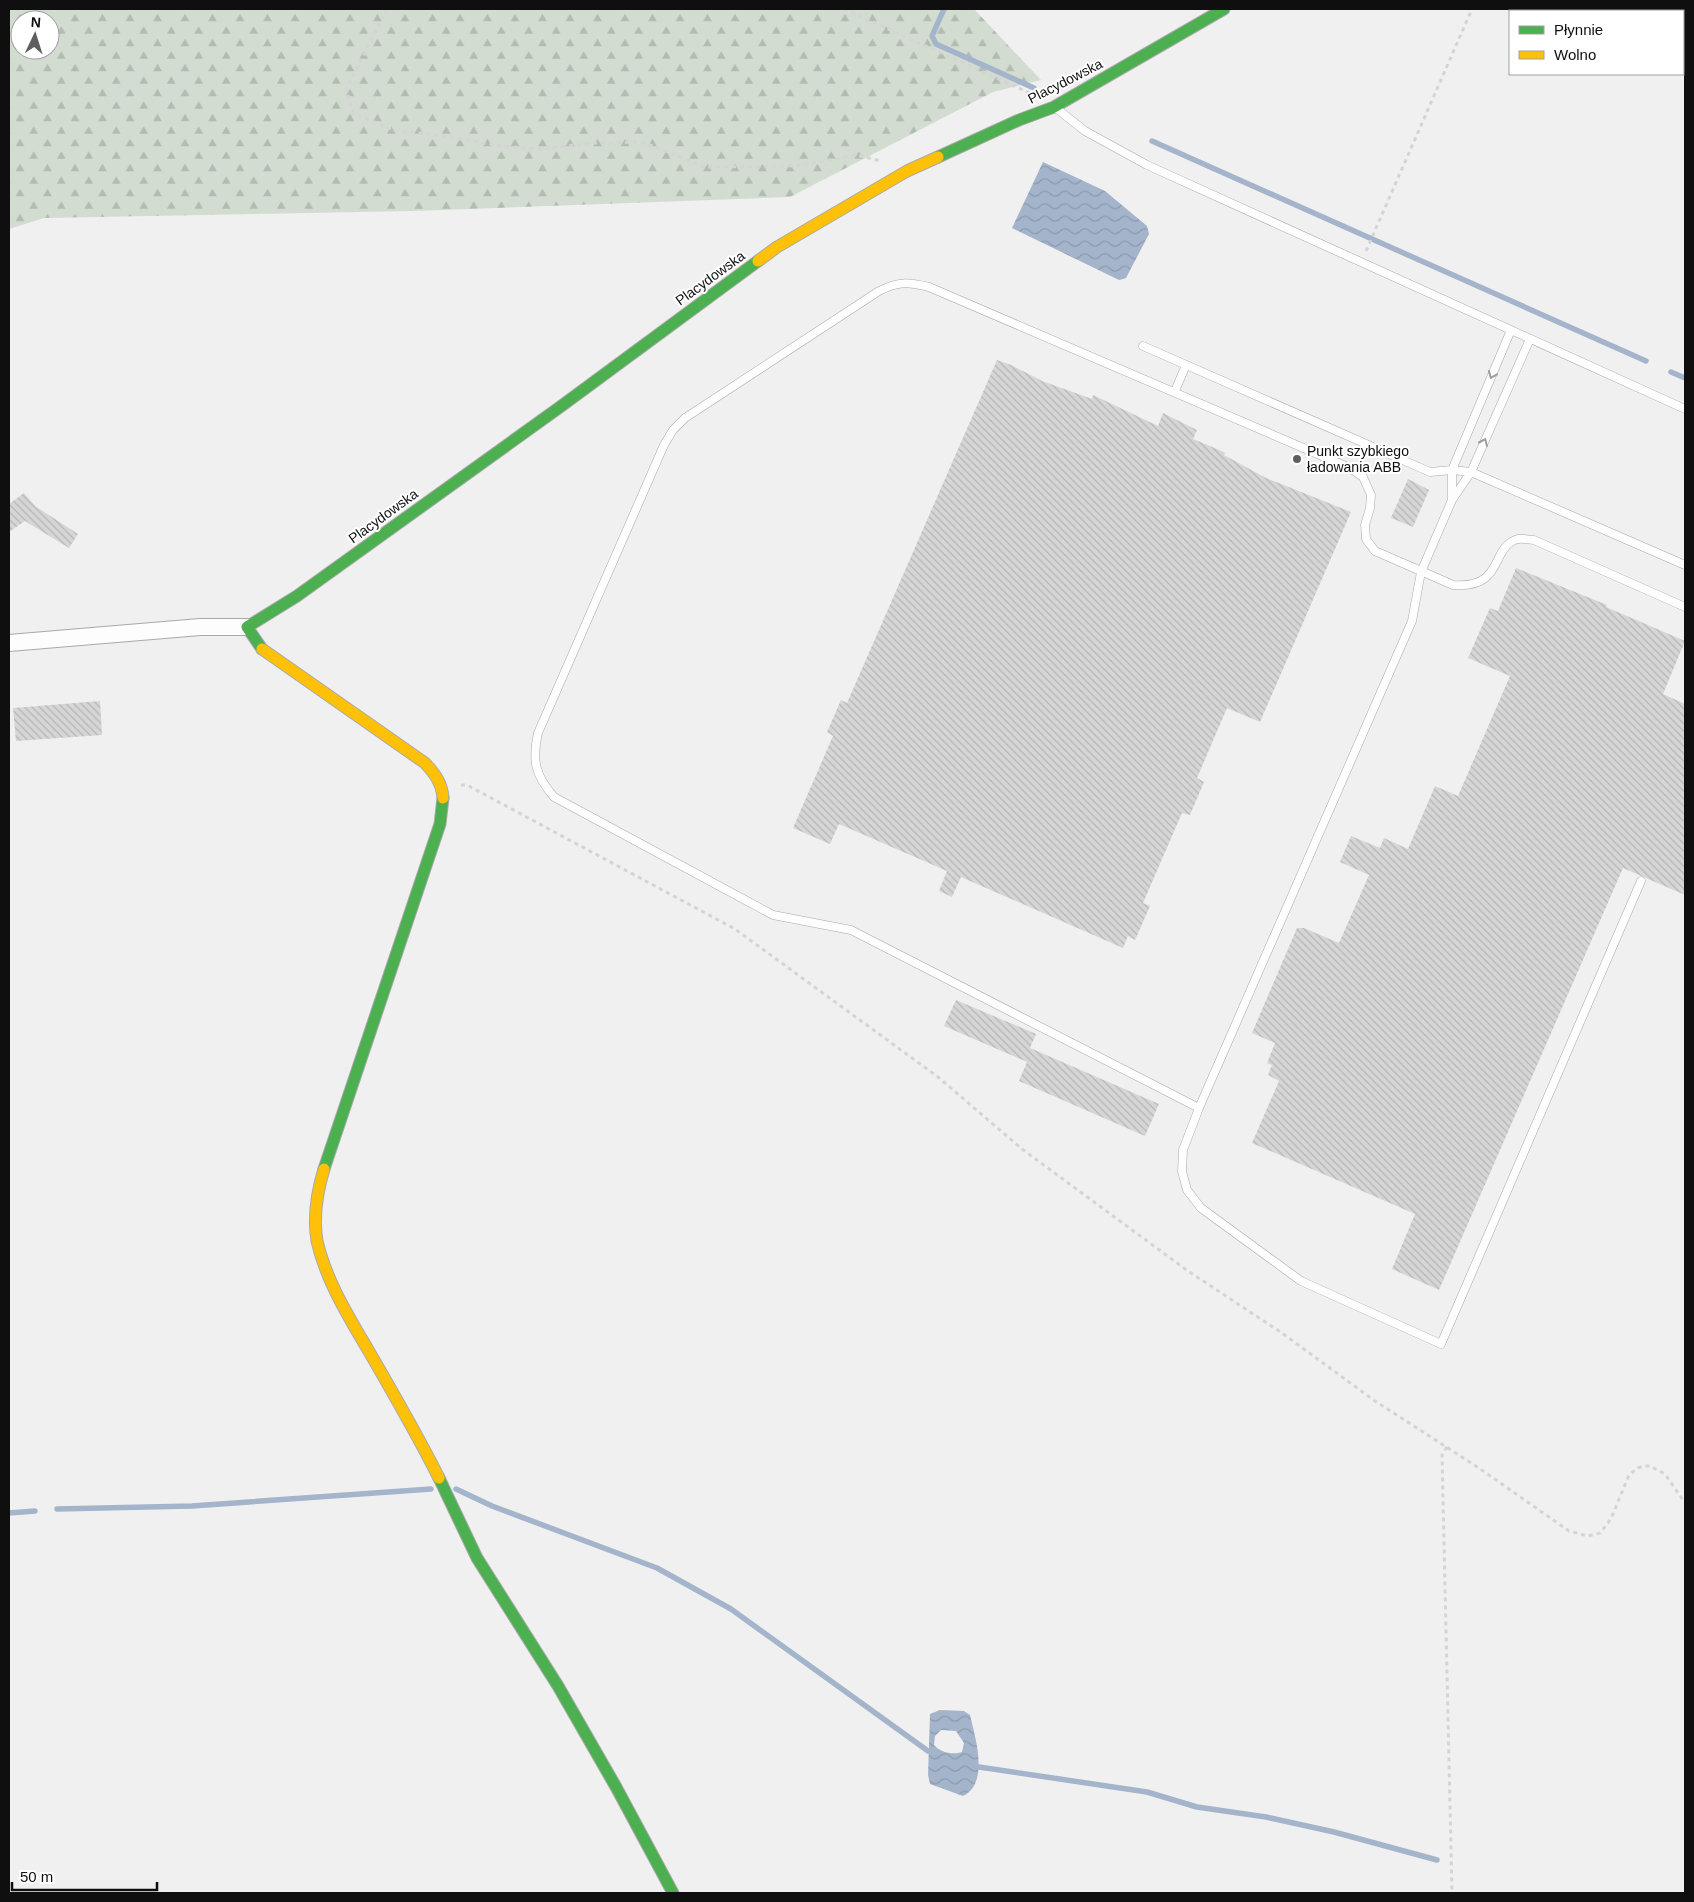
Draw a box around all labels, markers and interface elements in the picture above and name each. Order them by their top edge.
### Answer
north arrow [10,10,60,60]
legend [1509,10,1684,75]
text: N [30,14,42,30]
text: Płynnie [1554,21,1603,38]
text: Wolno [1554,46,1596,63]
street label: Placydowska [1025,55,1105,107]
street label: Placydowska [672,247,748,308]
one-way arrow [1488,370,1499,379]
one-way arrow [1478,438,1489,447]
place label: Punkt szybkiego ładowania ABB [1307,443,1409,475]
marker: Punkt szybkiego ładowania ABB [1291,453,1303,465]
street label: Placydowska [345,485,421,546]
scale bar [12,1860,158,1892]
text: 50 m [20,1868,53,1885]

